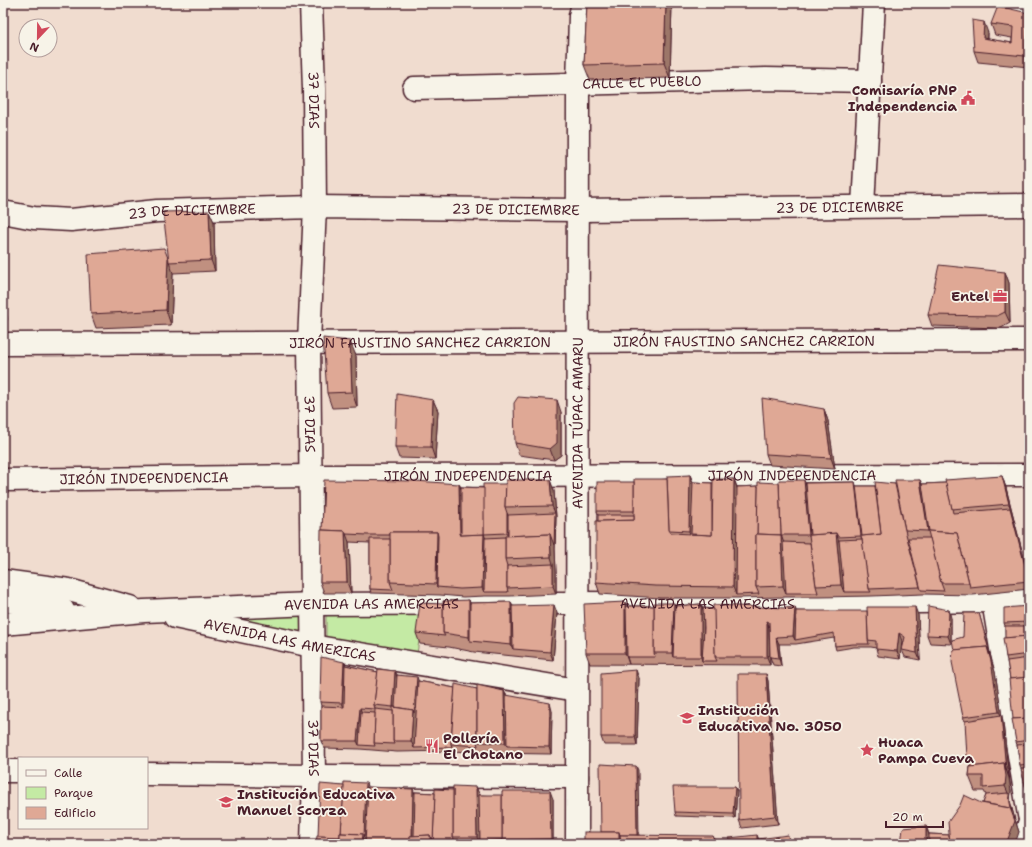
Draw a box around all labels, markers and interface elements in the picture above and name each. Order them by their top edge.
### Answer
north arrow [18,18,58,58]
text: N [27,38,41,55]
street label: 37 DIAS [304,71,323,129]
street label: CALLE EL PUEBLO [582,72,702,93]
place label: Comisaría PNP Independencia [848,81,957,115]
public building icon: Comisaría PNP Independencia [960,90,976,106]
street label: 23 DE DICIEMBRE [776,197,904,217]
street label: 23 DE DICIEMBRE [127,199,256,223]
street label: 23 DE DICIEMBRE [452,200,580,219]
place label: Entel [951,287,989,305]
office icon: Entel [992,288,1008,304]
street label: JIRÓN FAUSTINO SANCHEZ CARRION [613,332,875,351]
street label: JIRÓN FAUSTINO SANCHEZ CARRION [289,333,551,352]
street label: AVENIDA TÚPAC AMARU [568,337,587,509]
street label: 37 DIAS [301,395,319,453]
street label: JIRÓN INDEPENDENCIA [707,466,877,484]
street label: JIRÓN INDEPENDENCIA [383,467,553,485]
street label: JIRÓN INDEPENDENCIA [59,468,229,488]
street label: AVENIDA LAS AMERCIAS [283,594,459,614]
street label: AVENIDA LAS AMERCIAS [620,594,795,613]
street label: AVENIDA LAS AMERICAS [202,614,377,665]
place label: Institución Educativa No. 3050 [698,701,842,735]
school or university icon: Institución Educativa No. 3050 [679,710,695,726]
street label: 37 DIAS [304,719,323,777]
place label: Pollería El Chotano [443,729,523,763]
place label: Huaca Pampa Cueva [878,733,974,767]
restaurant icon: Pollería El Chotano [424,738,440,754]
place icon: Huaca Pampa Cueva [859,742,875,758]
legend [18,757,148,829]
text: Calle [54,765,83,781]
text: Parque [54,785,93,801]
place label: Institución Educativa Manuel Scorza [237,785,395,819]
school or university icon: Institución Educativa Manuel Scorza [218,794,234,810]
scale bar [886,803,943,829]
text: Edificio [54,805,96,821]
text: 20 m [892,809,923,825]

